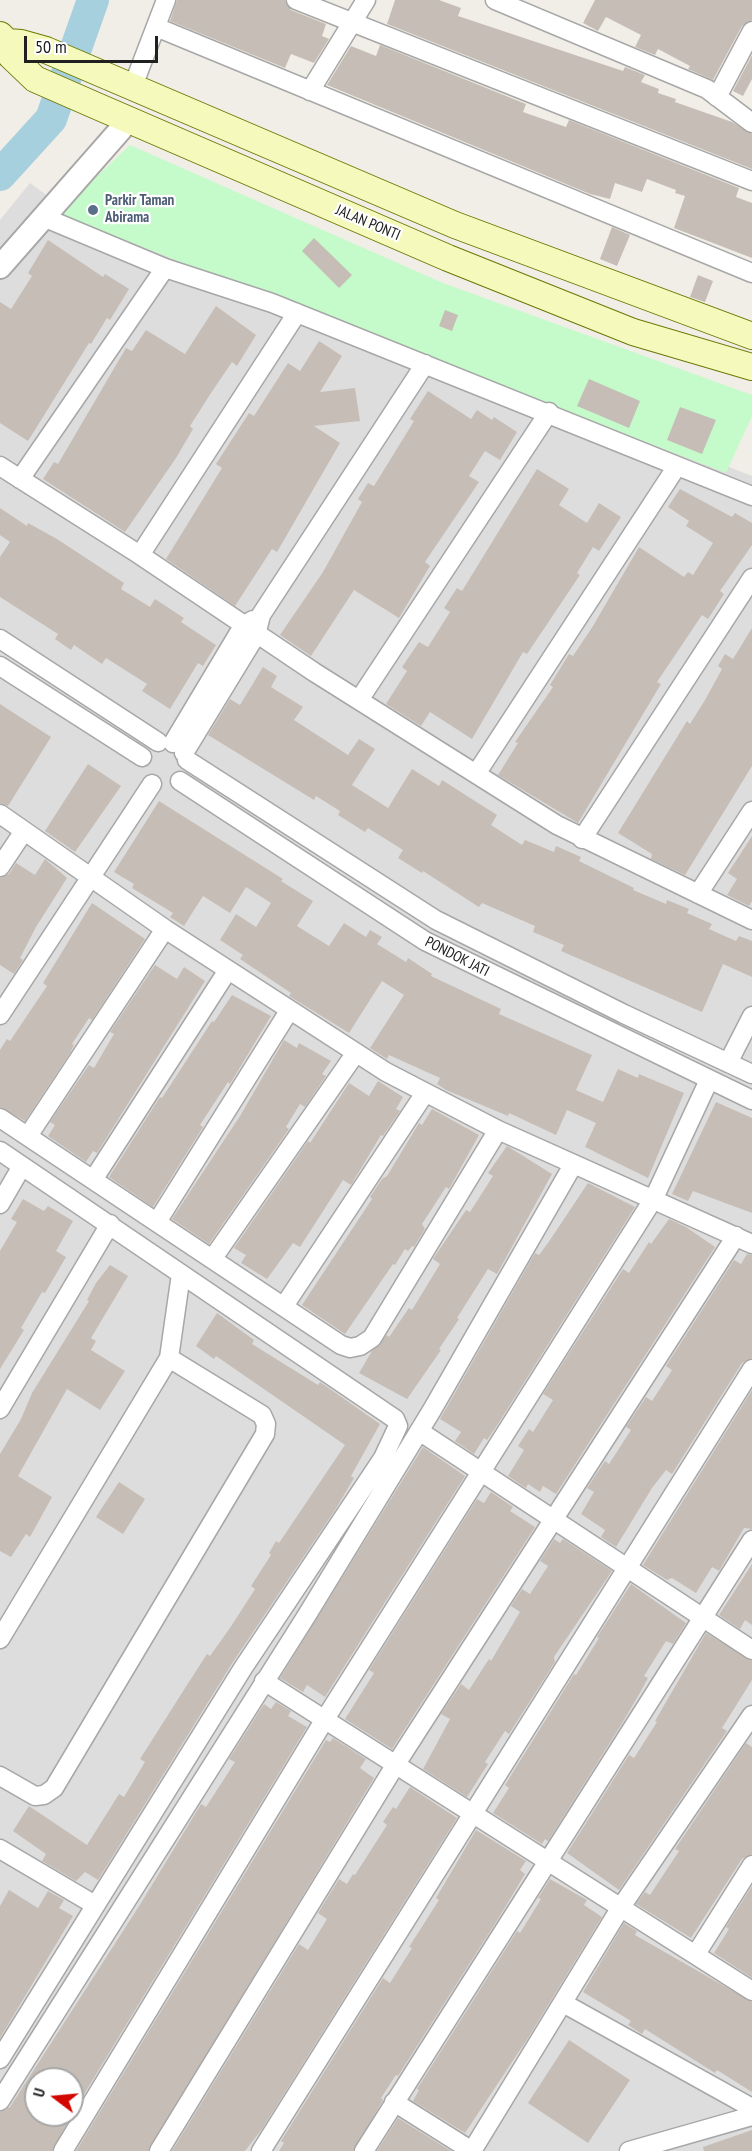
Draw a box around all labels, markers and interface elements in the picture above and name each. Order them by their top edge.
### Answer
scale bar [27,24,160,62]
text: 50 m [35,35,67,58]
place label: Parkir Taman Abirama [105,192,174,227]
street label: JALAN PONTI [333,201,403,245]
marker: Parkir Taman Abirama [86,203,100,217]
street label: PONDOK JATI [422,933,492,981]
north arrow [24,2067,84,2127]
text: U [28,2086,49,2099]

